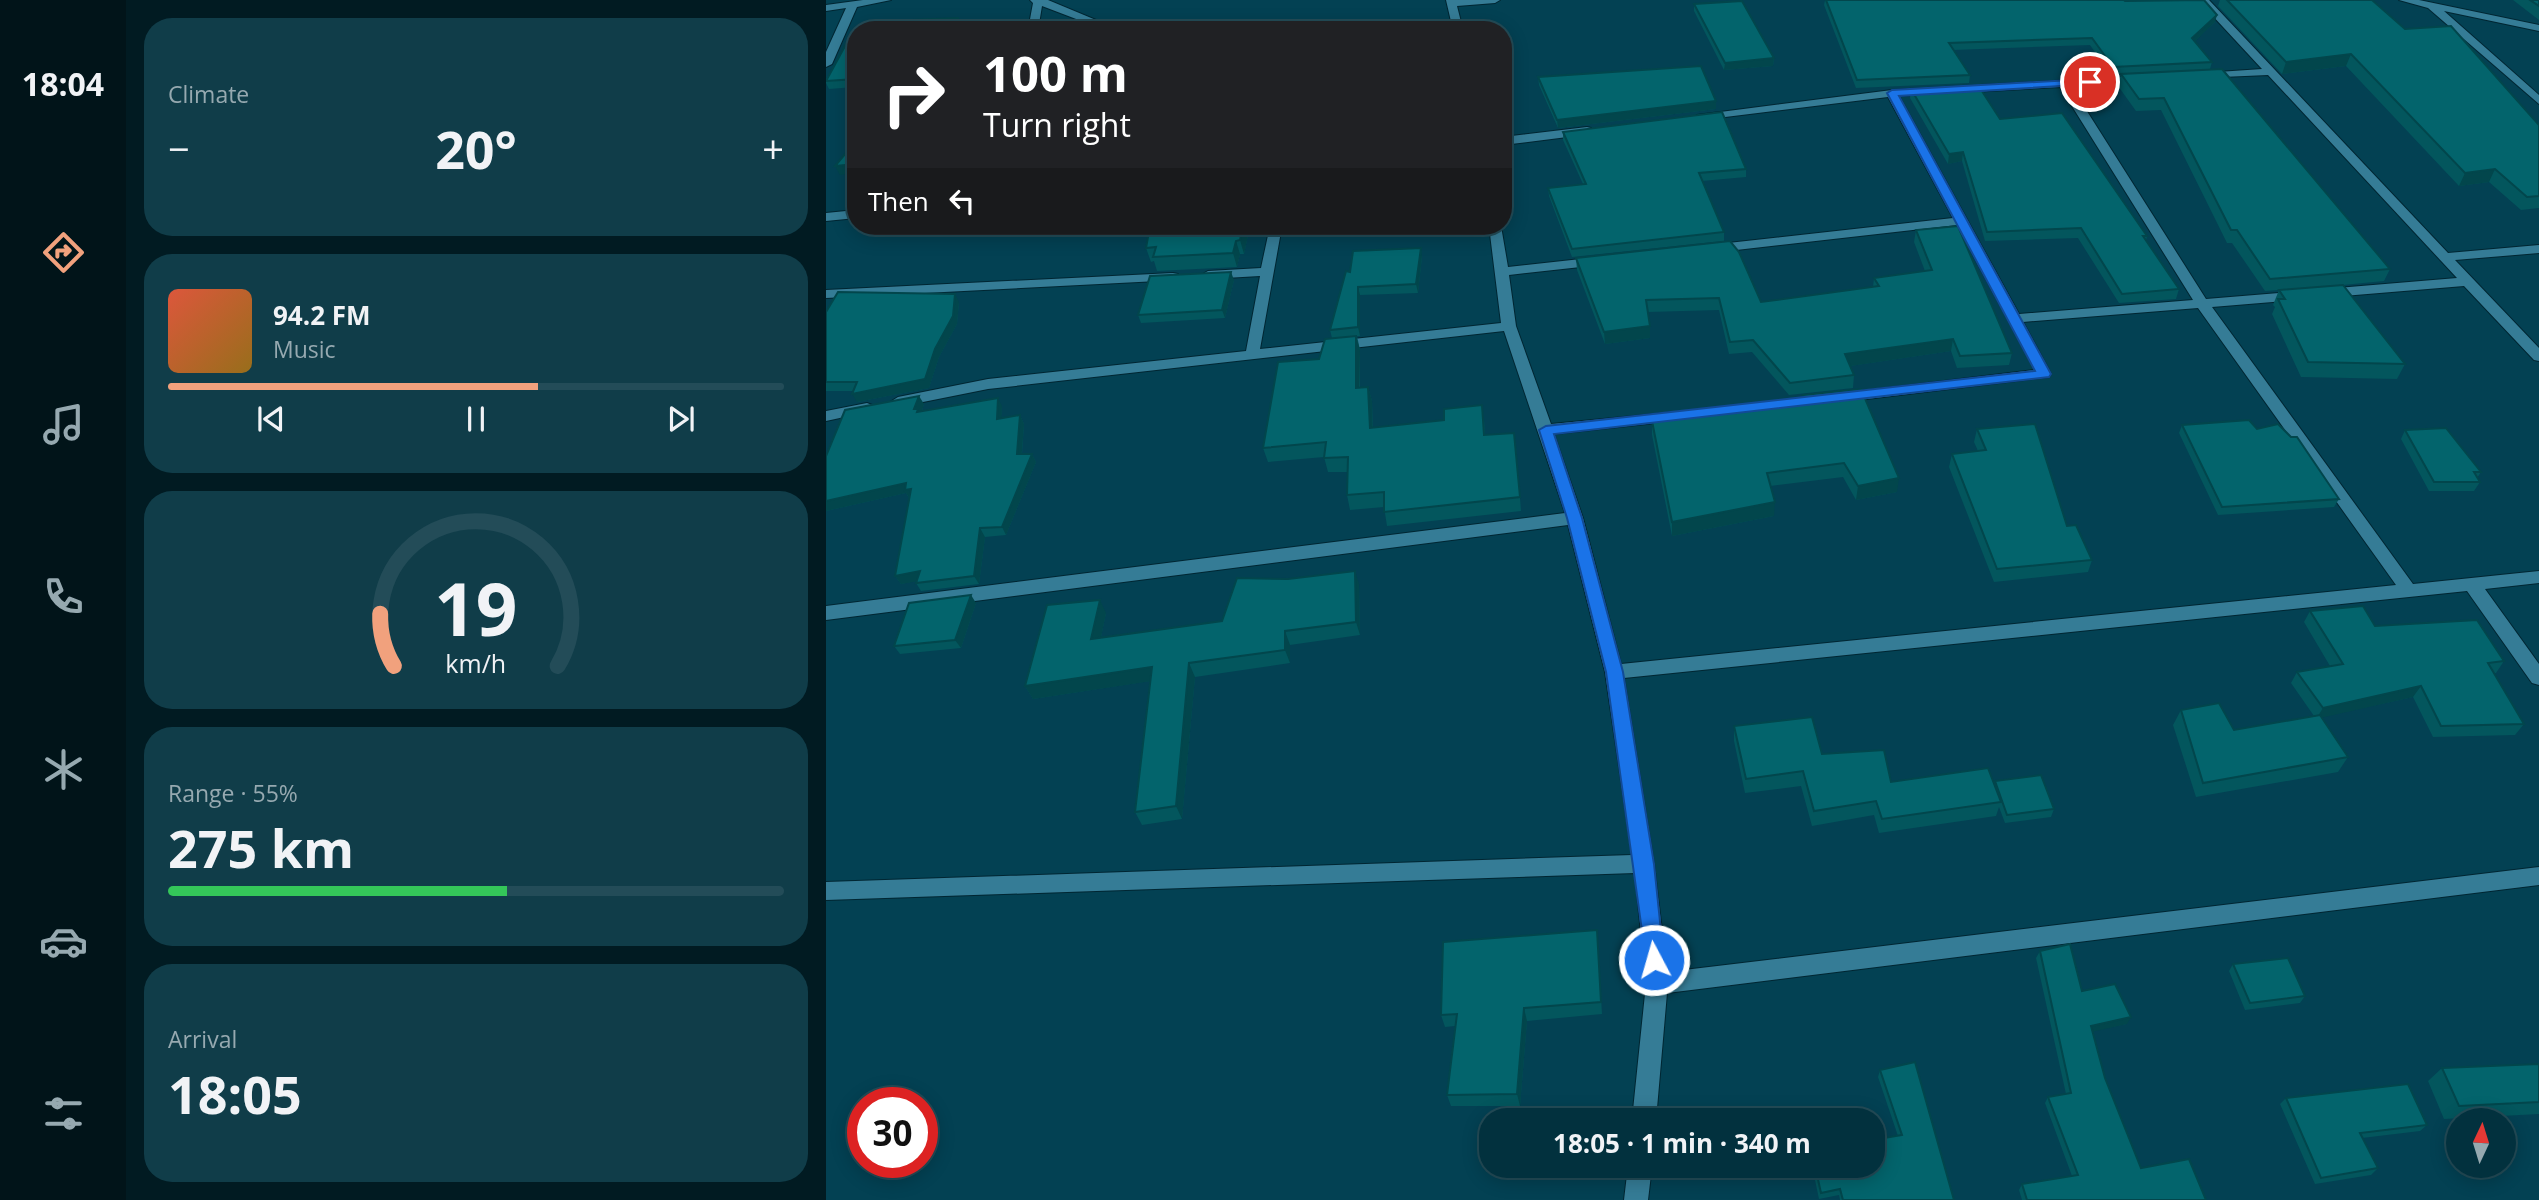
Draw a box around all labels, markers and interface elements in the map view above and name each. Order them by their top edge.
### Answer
text: 100 m [983,40,1128,106]
icon: right [868,49,959,140]
pin [2060,52,2120,112]
text: 18:04 [22,62,104,105]
icon: arrive [2071,63,2109,101]
text: Climate [168,78,249,110]
text: Turn right [983,103,1131,146]
text: 20° [435,113,517,184]
text: − [168,122,190,174]
text: + [762,122,784,174]
icon: left [943,182,981,220]
text: Then [868,183,929,219]
icon: directions [39,228,88,277]
text: 94.2 FM [273,297,371,333]
text: Music [273,333,336,365]
icon: music [39,400,88,449]
icon: previous [252,400,290,438]
icon: pause [457,400,495,438]
icon: next [662,400,700,438]
text: 19 [434,558,518,657]
icon: phone [39,572,88,621]
text: km/h [446,646,506,680]
icon: climate [39,745,88,794]
text: Range · 55% [168,777,298,809]
text: 275 km [168,812,354,883]
icon: car [39,917,88,966]
position arrow [1617,923,1691,997]
text: Arrival [168,1023,237,1055]
text: 18:05 [168,1058,302,1129]
speed limit sign: 30 [847,1087,938,1178]
icon: filters [39,1089,88,1138]
north arrow [2446,1108,2516,1178]
map controls [2446,1108,2516,1178]
text: 18:05 · 1 min · 340 m [1553,1125,1811,1161]

